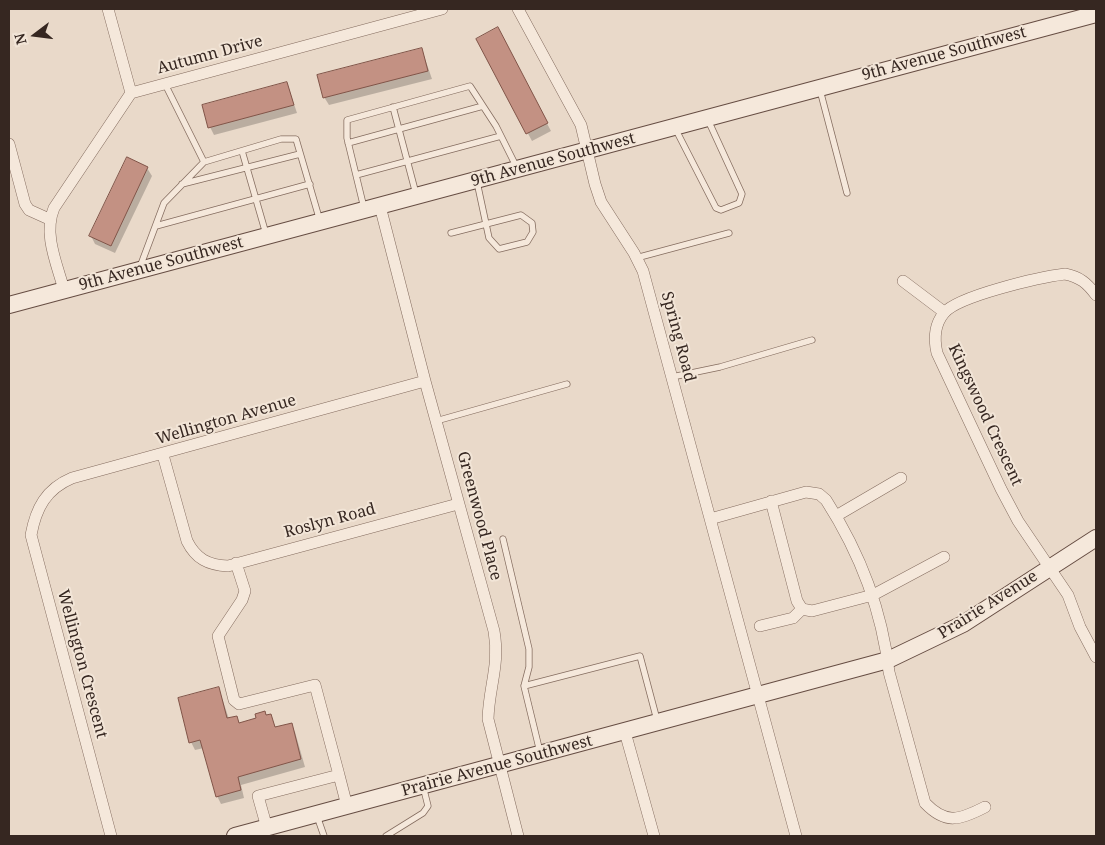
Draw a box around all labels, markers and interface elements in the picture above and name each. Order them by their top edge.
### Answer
north arrow [10,10,60,60]
street label: 9th Avenue Southwest [860,23,1028,85]
text: N [9,31,31,47]
street label: Autumn Drive [155,32,265,78]
street label: 9th Avenue Southwest [469,129,637,191]
street label: 9th Avenue Southwest [77,233,245,295]
street label: Spring Road [657,290,699,384]
street label: Kingswood Crescent [944,341,1026,489]
street label: Wellington Avenue [154,391,298,449]
street label: Greenwood Place [453,449,505,583]
street label: Roslyn Road [282,500,378,542]
street label: Prairie Avenue [935,567,1041,643]
street label: Wellington Crescent [53,588,111,740]
street label: Prairie Avenue Southwest [399,731,595,801]

